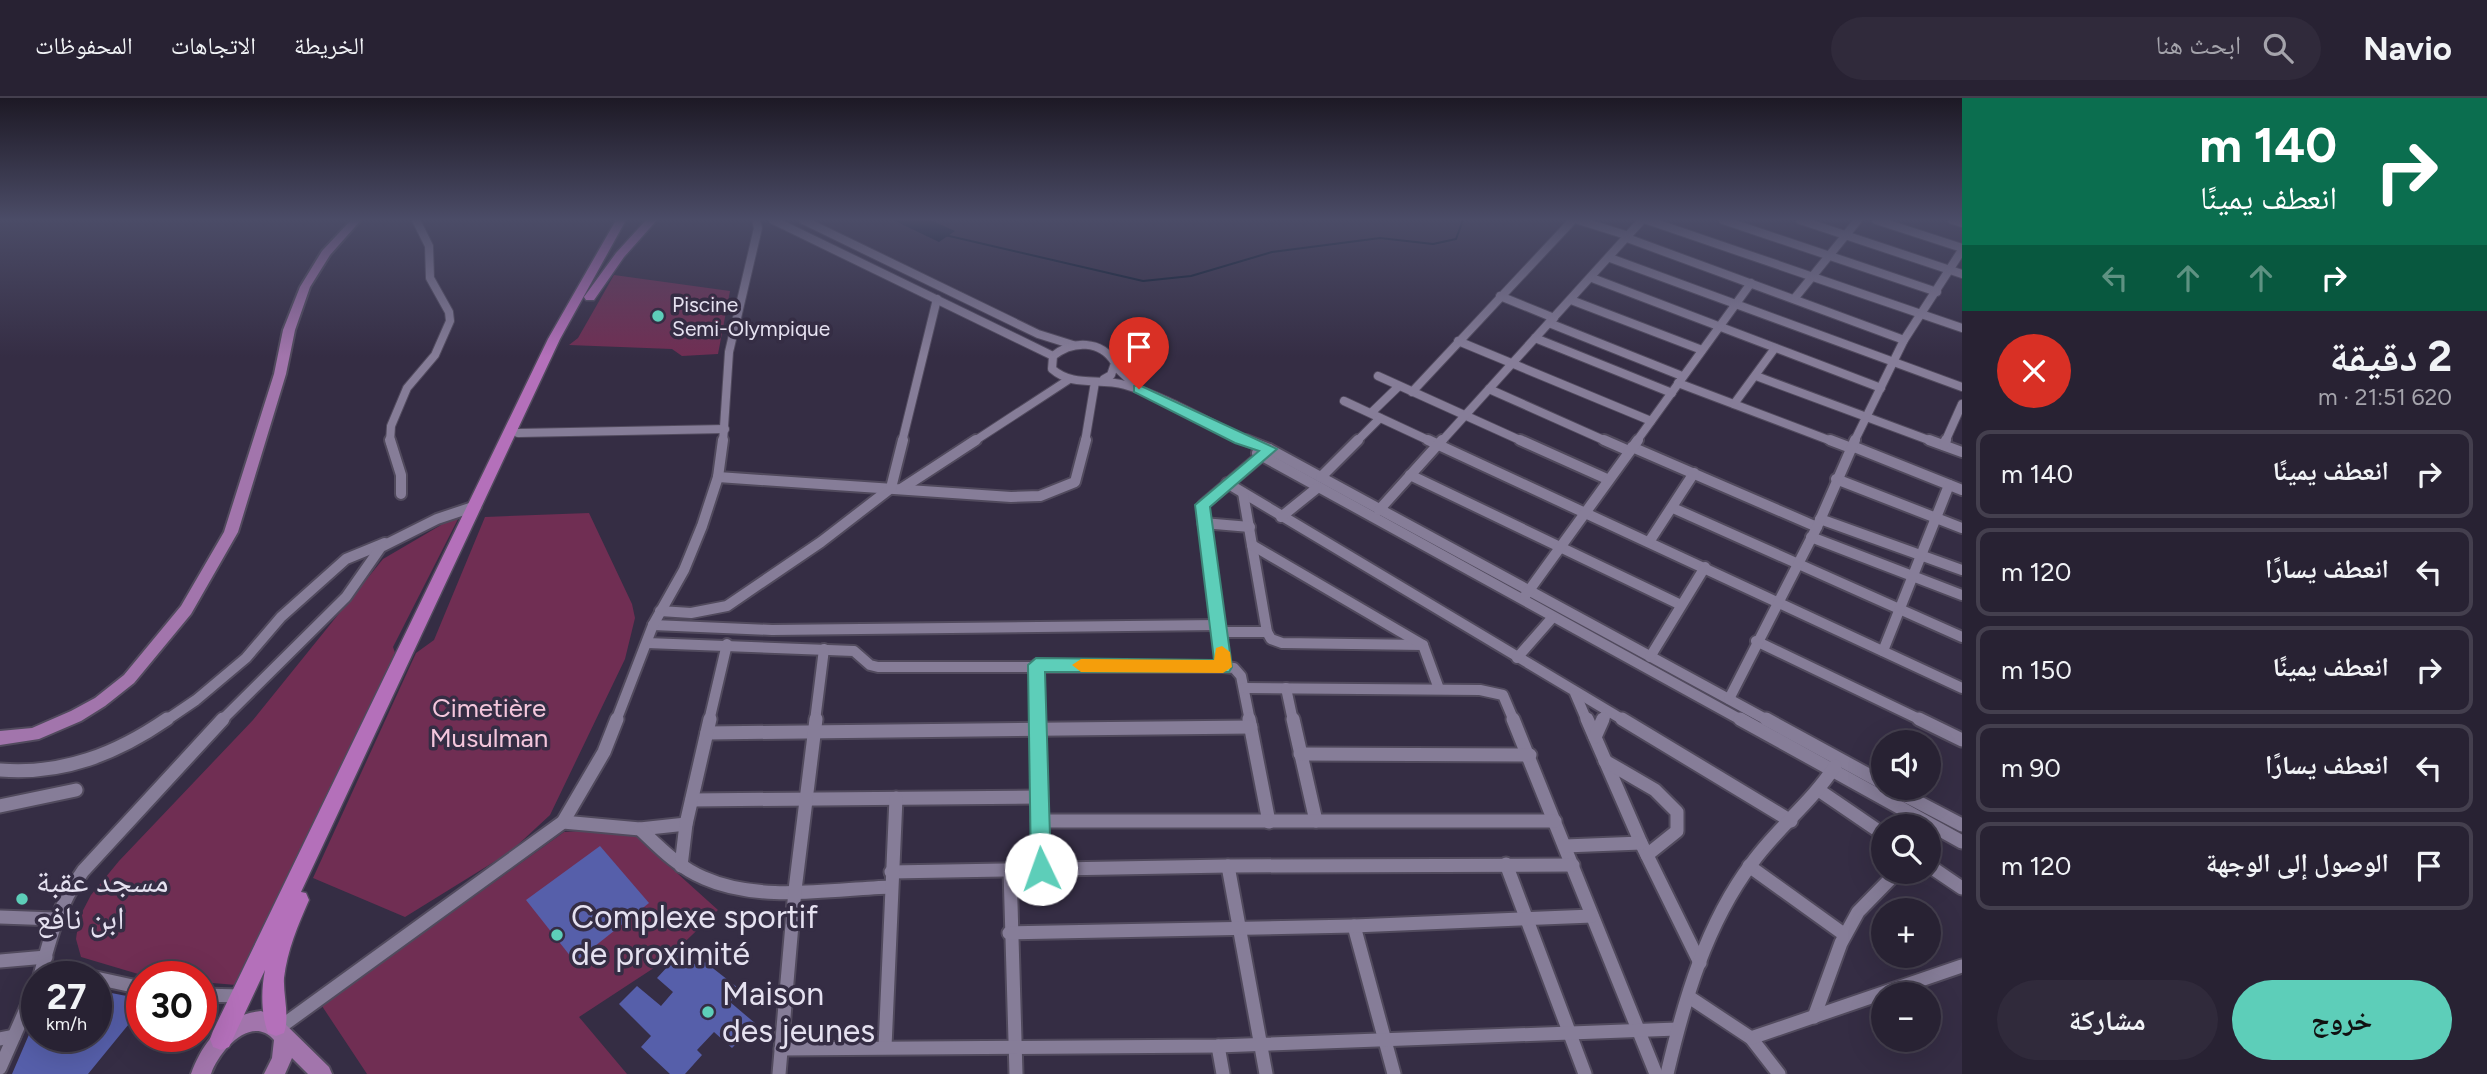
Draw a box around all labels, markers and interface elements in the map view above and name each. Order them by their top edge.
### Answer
search box [1831,17,2321,80]
text: ابحث هنا [2155,29,2241,61]
icon: search [2259,29,2297,67]
text: Navio [2363,29,2452,68]
text: المحفوظات [35,31,133,60]
text: الاتجاهات [171,31,256,60]
text: الخريطة [294,31,365,60]
text: 140 m [2199,115,2337,174]
icon: right [2361,126,2452,217]
text: انعطف يمينًا [2200,179,2337,217]
icon: left [2096,259,2134,297]
icon: ahead [2169,259,2207,297]
icon: ahead [2242,259,2280,297]
icon: right [2315,259,2353,297]
place label: Piscine Semi-Olympique [672,292,830,341]
marker: Piscine Semi-Olympique [650,308,666,324]
pin [1109,317,1169,389]
icon: arrive [1120,328,1158,366]
text: 2 دقيقة [2329,331,2452,382]
button: close [1997,334,2071,408]
text: 620 m · 21:51 [2318,383,2452,411]
text: انعطف يمينًا [2273,455,2389,487]
icon: right [2410,455,2448,493]
text: 140 m [2001,458,2073,490]
text: انعطف يسارًا [2265,553,2389,585]
icon: left [2410,553,2448,591]
text: 120 m [2001,556,2072,588]
text: انعطف يمينًا [2273,651,2389,683]
icon: right [2410,651,2448,689]
text: 150 m [2001,654,2072,686]
park label: Cimetière Musulman [430,692,548,754]
map controls [1871,730,1941,1052]
button: sound [1871,730,1941,800]
text: انعطف يسارًا [2265,749,2389,781]
icon: left [2410,749,2448,787]
text: 90 m [2001,752,2061,784]
button: search [1871,814,1941,884]
position arrow [1004,832,1078,906]
text: الوصول إلى الوجهة [2206,847,2389,879]
icon: arrive [2410,847,2448,885]
text: 120 m [2001,850,2072,882]
place label: مسجد عقبة ابن نافع [36,862,169,938]
marker: مسجد عقبة ابن نافع [14,891,30,907]
place label: Complexe sportif de proximité [571,898,818,973]
button: + [1871,898,1941,968]
marker: Complexe sportif de proximité [549,927,565,943]
speed limit sign: 30 [126,961,217,1052]
place label: Maison des jeunes [722,975,875,1050]
text: 27 [47,976,86,1018]
button: مشاركة [1997,980,2218,1060]
button: خروج [2232,980,2452,1060]
button: − [1871,982,1941,1052]
marker: Maison des jeunes [700,1004,716,1020]
text: km/h [46,1013,87,1035]

